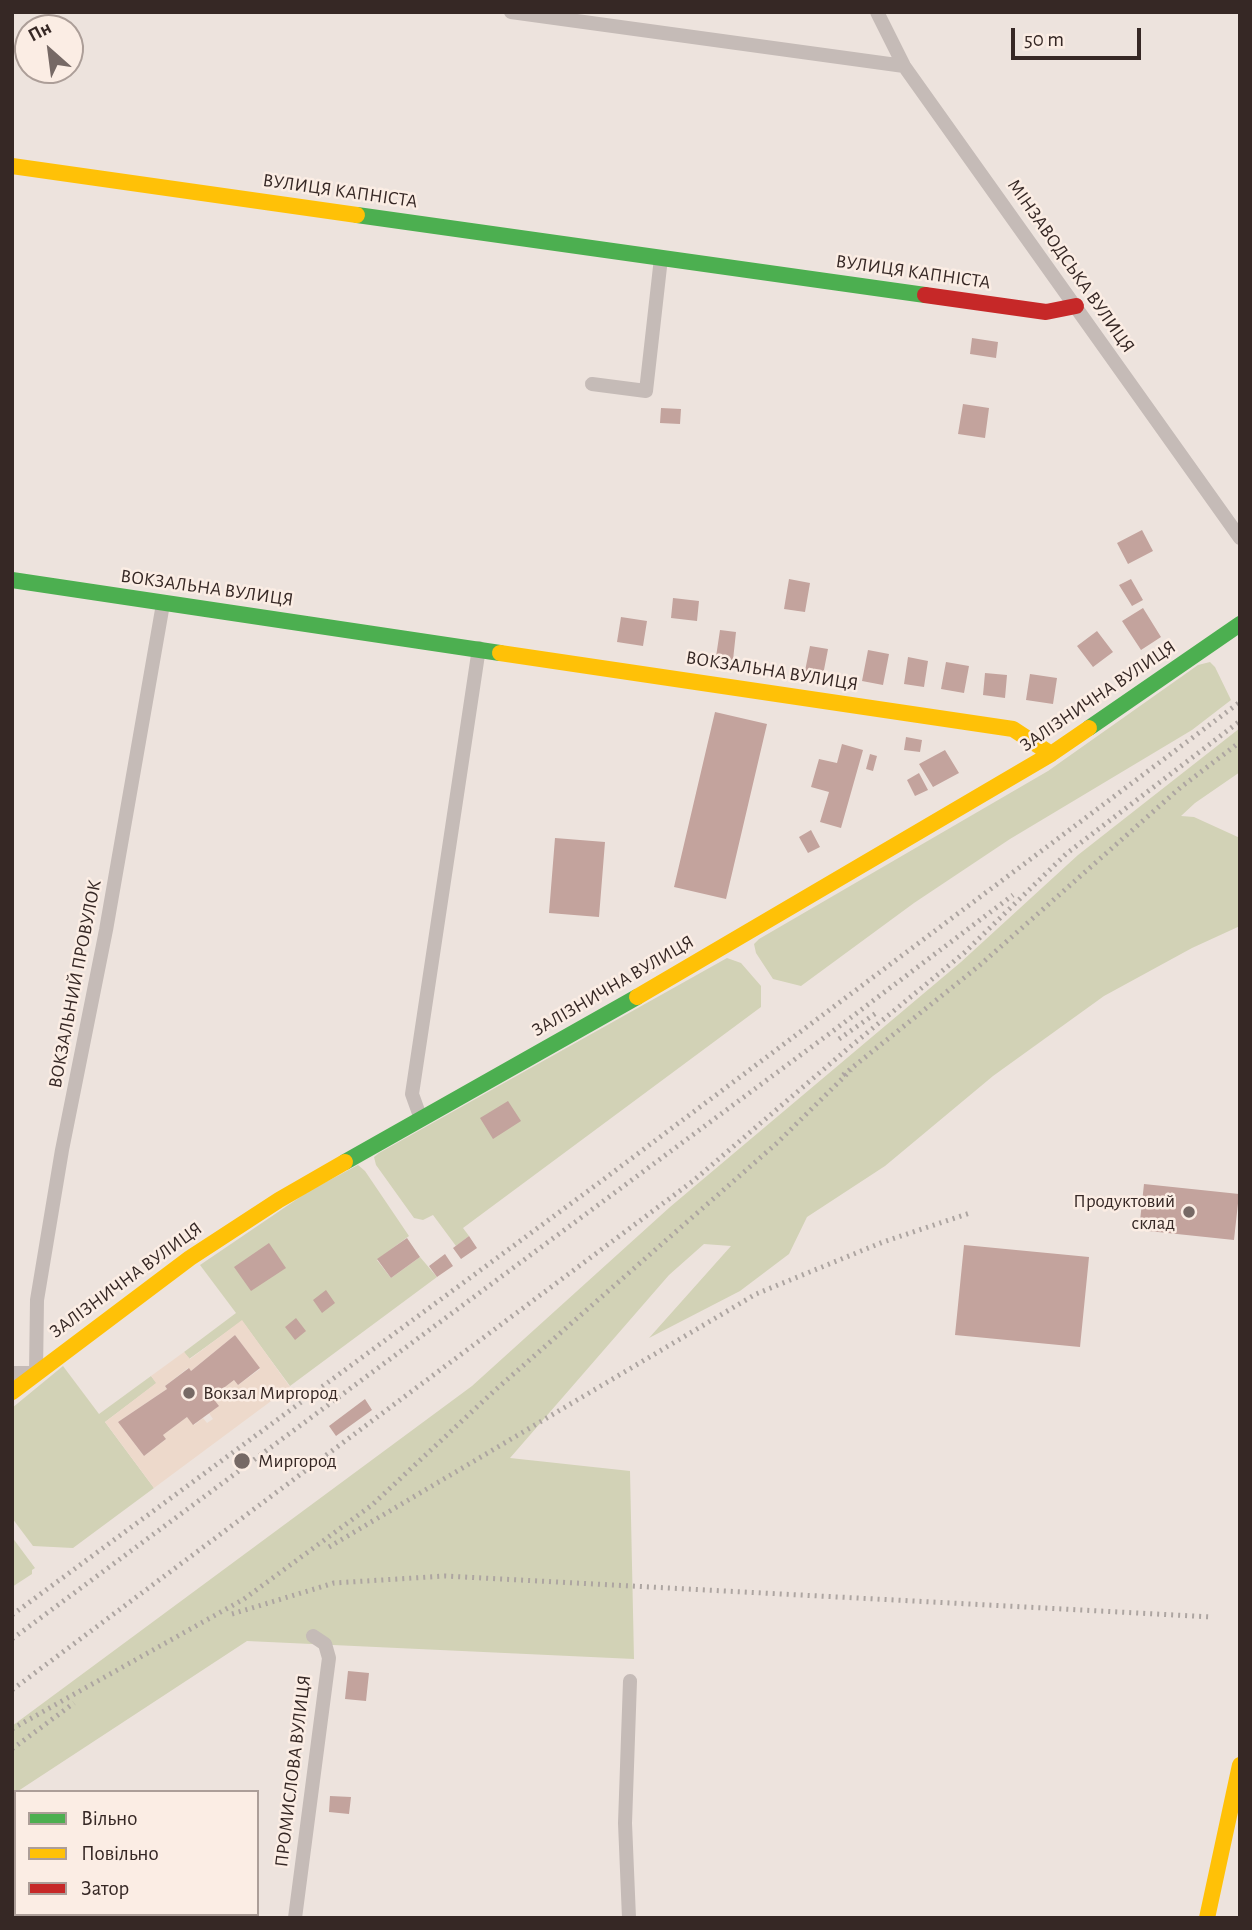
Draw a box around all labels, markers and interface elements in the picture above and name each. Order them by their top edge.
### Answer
north arrow [14,14,84,84]
scale bar [1014,14,1144,58]
text: Пн [25,18,55,46]
text: 50 m [1024,29,1064,50]
street label: ВУЛИЦЯ КАПНІСТА [261,169,419,213]
street label: МІНЗАВОДСЬКА ВУЛИЦЯ [1002,175,1140,357]
street label: ВУЛИЦЯ КАПНІСТА [834,250,992,294]
street label: ВОКЗАЛЬНА ВУЛИЦЯ [119,565,295,611]
street label: ЗАЛІЗНИЧНА ВУЛИЦЯ [1016,635,1180,757]
street label: ВОКЗАЛЬНА ВУЛИЦЯ [684,646,860,696]
street label: ВОКЗАЛЬНИЙ ПРОВУЛОК [44,878,106,1090]
street label: ЗАЛІЗНИЧНА ВУЛИЦЯ [528,930,698,1042]
place label: Продуктовий склад [1073,1190,1175,1234]
marker: Продуктовий склад [1181,1204,1197,1220]
street label: ЗАЛІЗНИЧНА ВУЛИЦЯ [45,1217,207,1343]
place label: Вокзал Миргород [203,1382,338,1404]
marker: Вокзал Миргород [181,1385,197,1401]
place label: Миргород [258,1450,337,1472]
marker: Миргород [232,1451,252,1471]
street label: ПРОМИСЛОВА ВУЛИЦЯ [270,1674,316,1868]
legend [14,1790,259,1916]
text: Вільно [81,1808,137,1829]
text: Повільно [81,1843,159,1864]
text: Затор [81,1878,129,1899]

